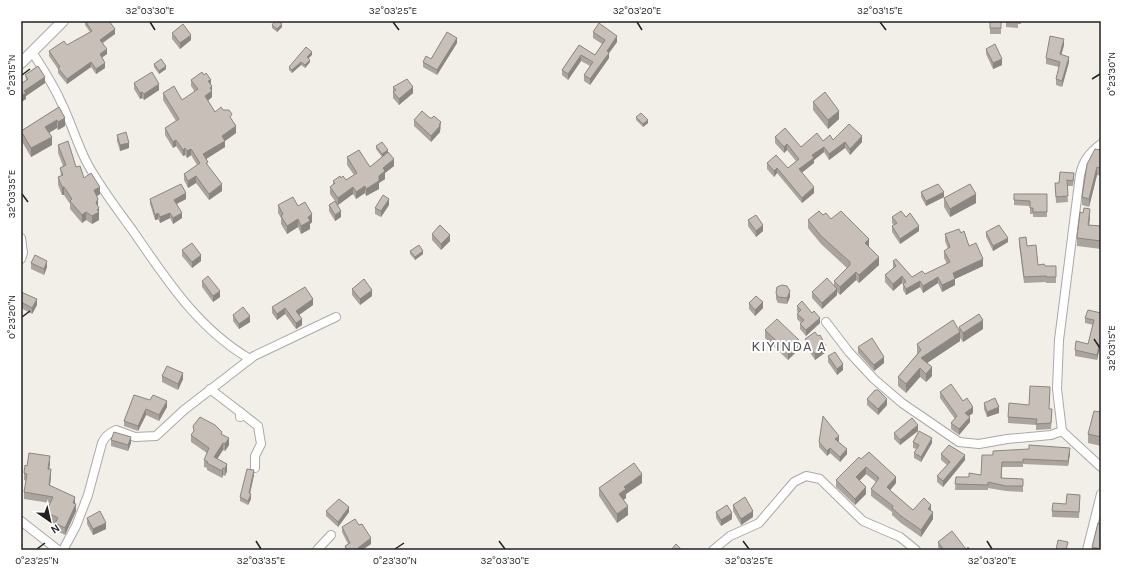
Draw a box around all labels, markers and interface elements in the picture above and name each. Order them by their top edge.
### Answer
text: 32°03'30"E [126,5,174,17]
text: 32°03'25"E [369,5,417,17]
text: 32°03'20"E [613,5,661,17]
text: 32°03'15"E [857,5,903,17]
text: 0°23'30"N [1106,52,1118,96]
text: 0°23'15"N [6,54,18,96]
text: 32°03'35"E [6,170,18,218]
text: 0°23'20"N [6,295,18,339]
text: 32°03'15"E [1106,325,1118,371]
district label: KIYINDA A [751,337,827,355]
north arrow [30,501,70,541]
text: N [48,521,62,536]
text: 0°23'25"N [15,555,59,567]
text: 32°03'35"E [237,555,285,567]
text: 0°23'30"N [373,555,417,567]
text: 32°03'30"E [481,555,529,567]
text: 32°03'25"E [725,555,773,567]
text: 32°03'20"E [968,555,1016,567]

